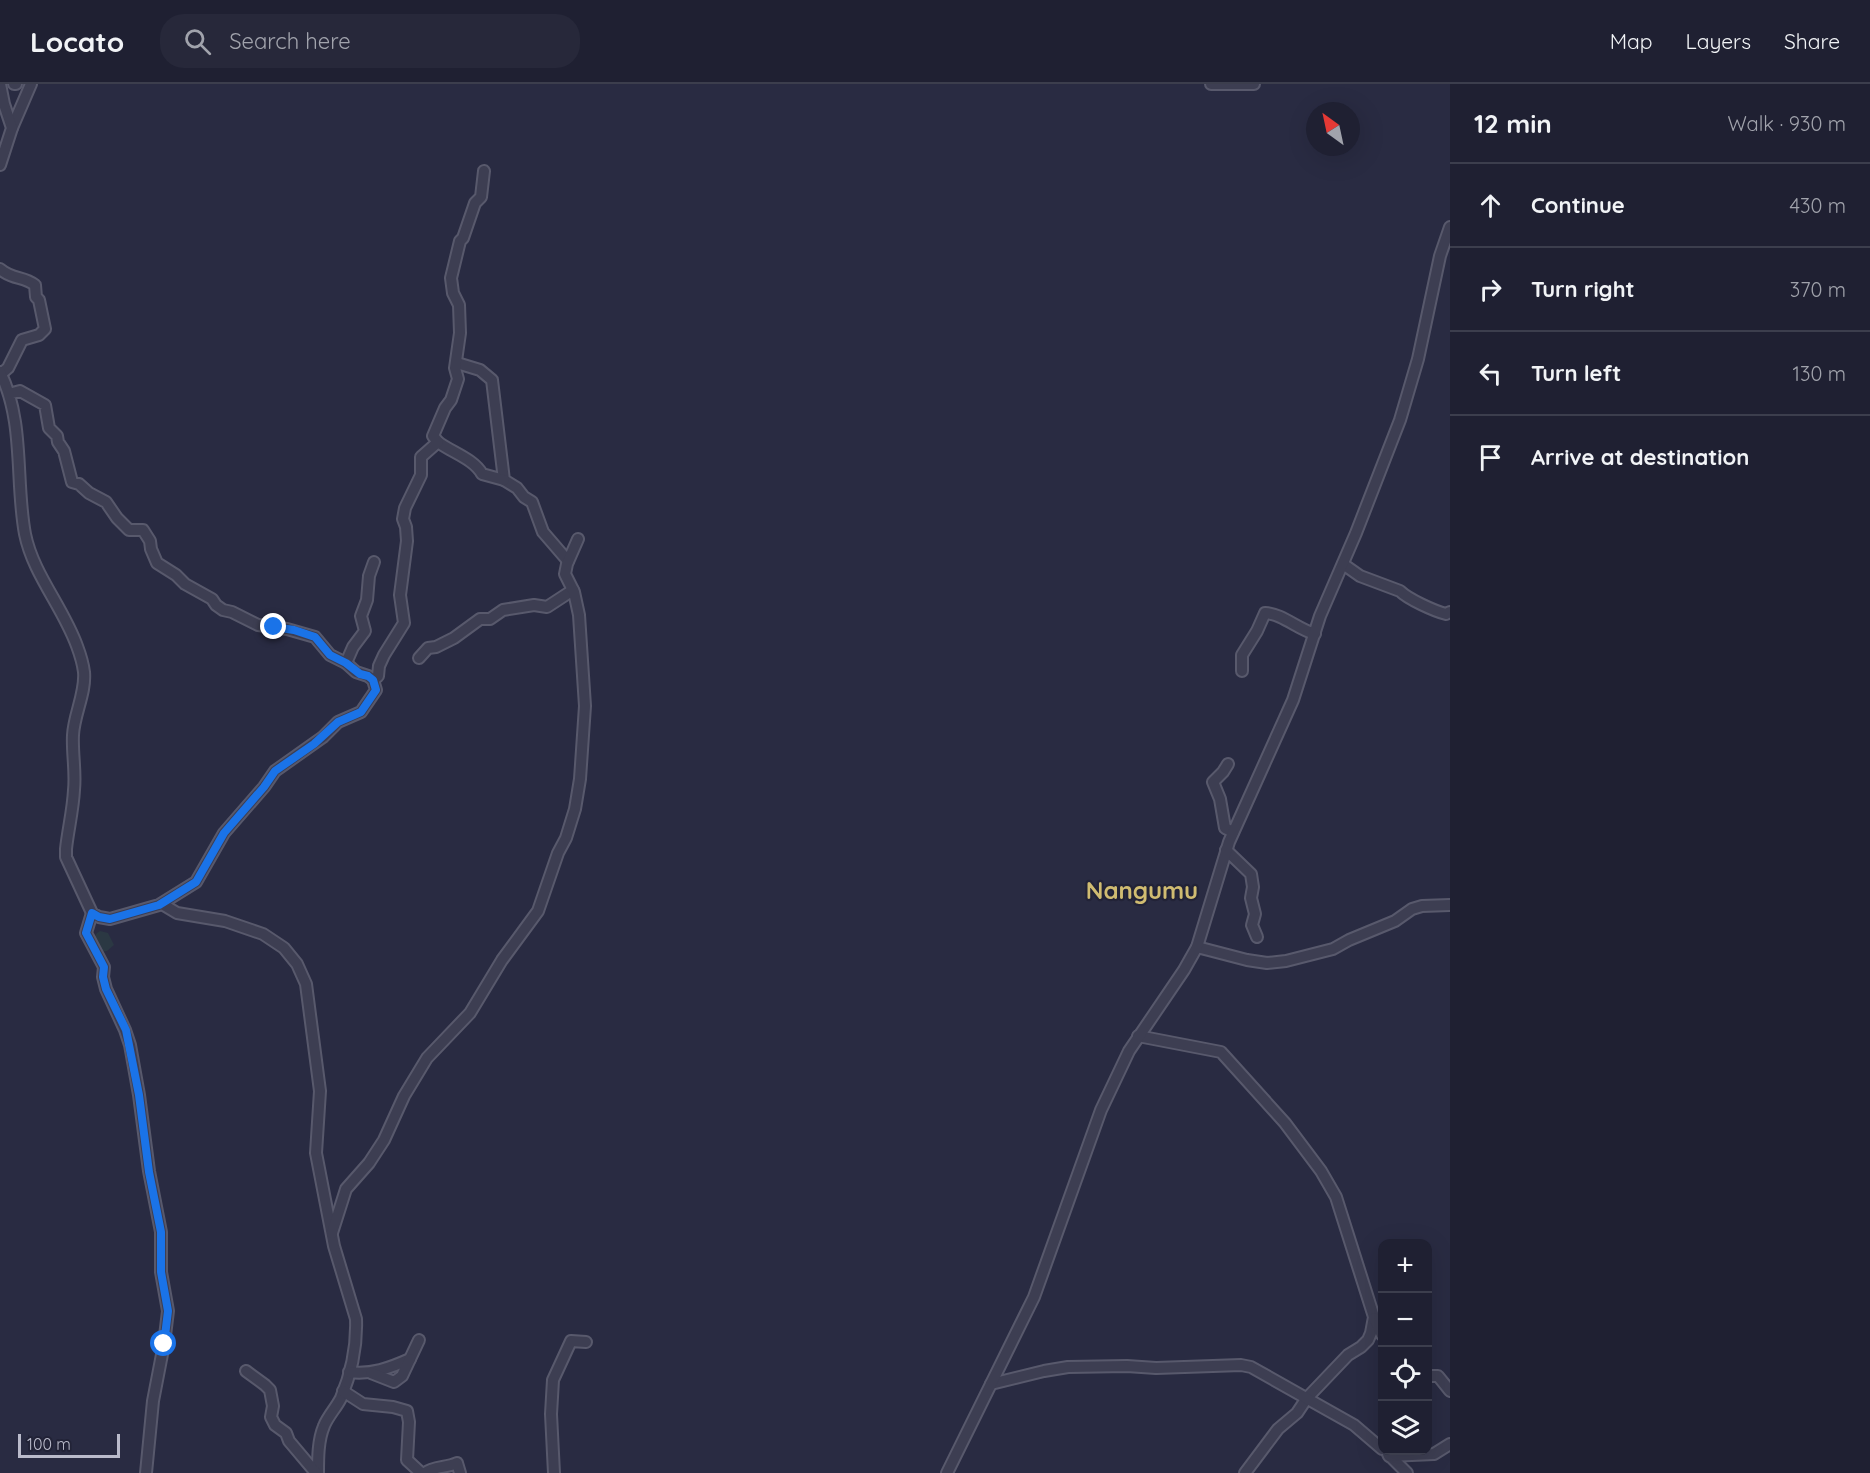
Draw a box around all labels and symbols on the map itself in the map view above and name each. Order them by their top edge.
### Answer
north arrow [1306,102,1360,156]
route end [260,613,286,639]
district label: Nangumu [1086,875,1198,905]
route start [150,1330,176,1356]
scale bar [18,1431,120,1458]

